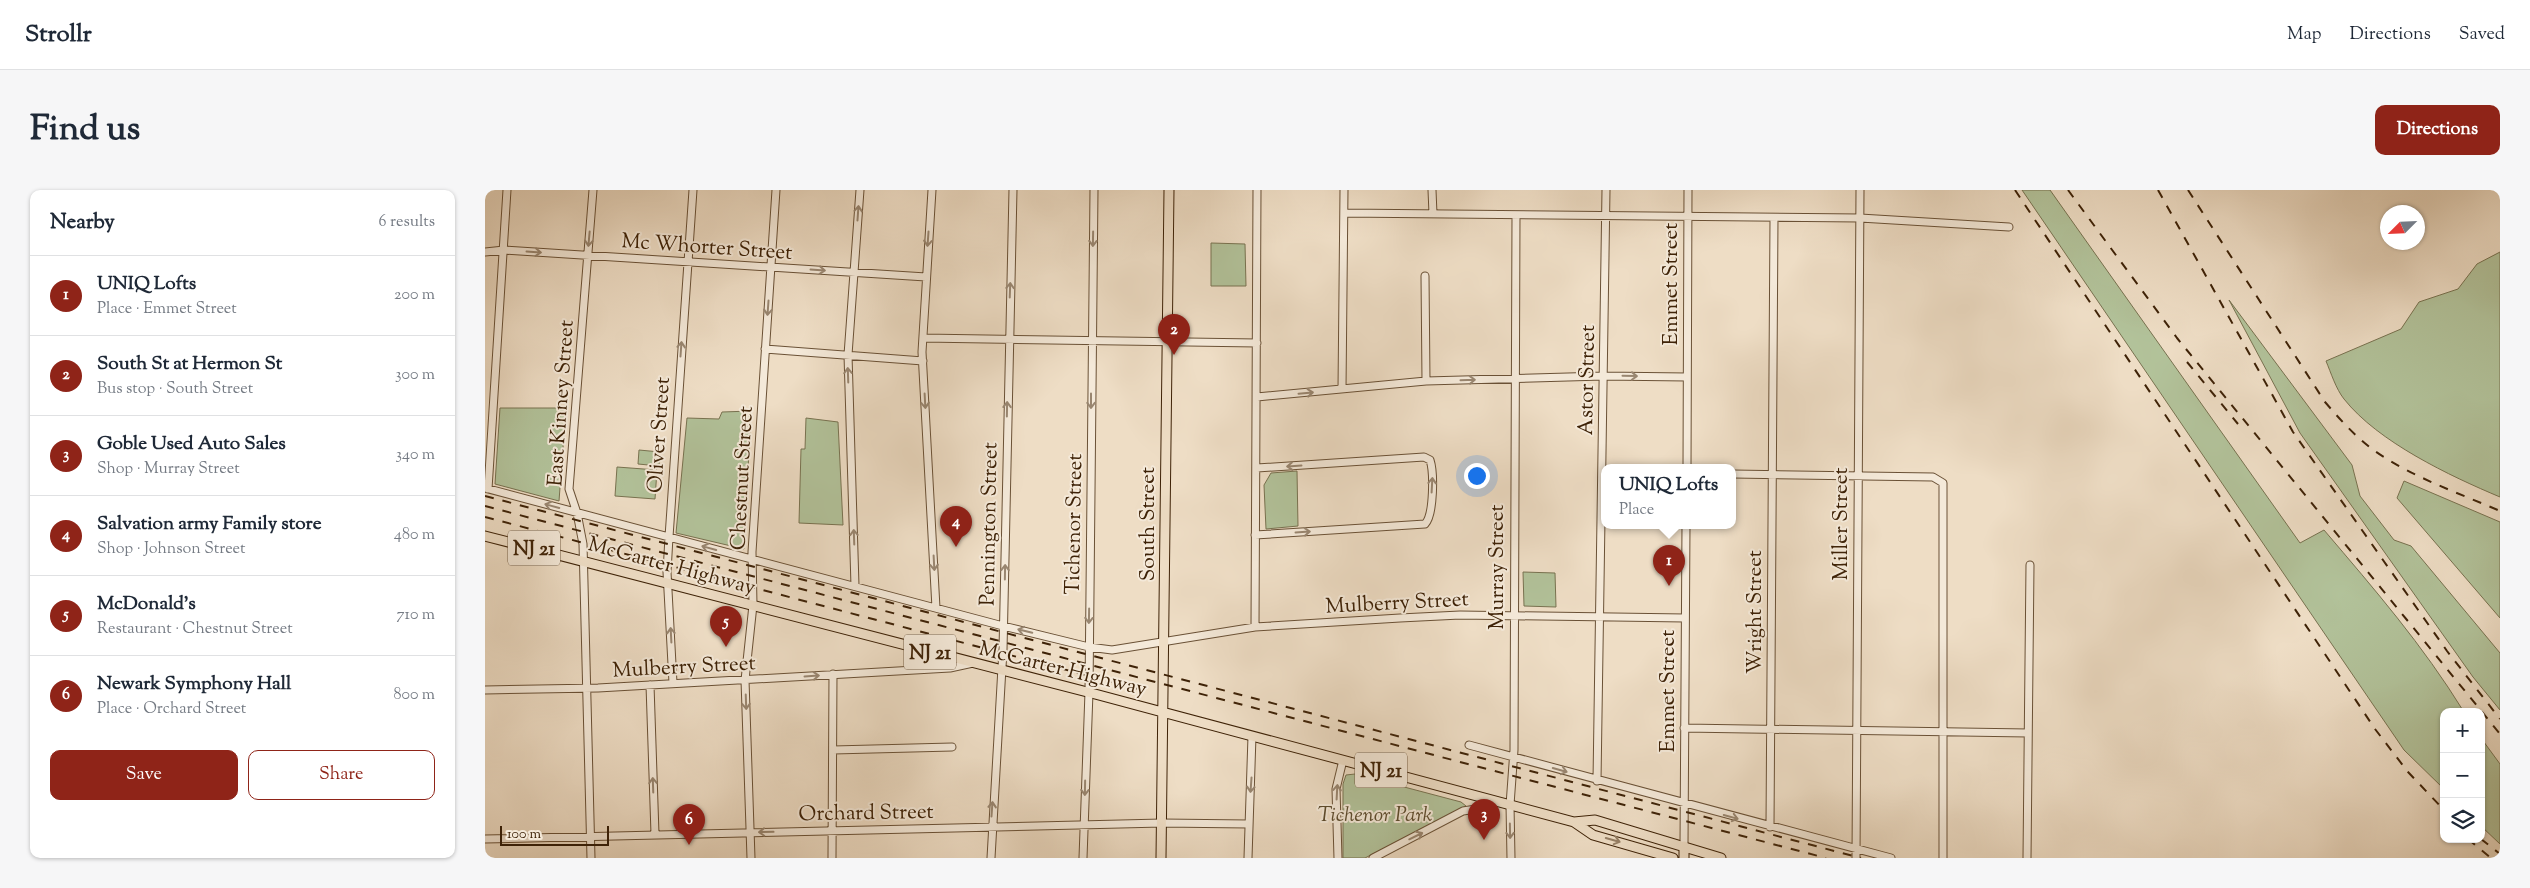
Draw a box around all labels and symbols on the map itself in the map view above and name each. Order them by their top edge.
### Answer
one-way arrow [853,205,863,221]
north arrow [2380,205,2425,250]
street label: Emmet Street [1657,223,1687,345]
street label: Mc Whorter Street [620,227,793,269]
one-way arrow [584,230,594,246]
one-way arrow [924,230,933,246]
one-way arrow [1088,230,1098,246]
one-way arrow [525,247,541,256]
one-way arrow [810,266,826,275]
one-way arrow [1005,282,1015,298]
one-way arrow [763,300,773,316]
pin: 2 [1158,314,1190,355]
street label: East Kinney Street [541,319,583,487]
street label: Astor Street [1572,325,1604,436]
one-way arrow [677,341,686,357]
one-way arrow [844,367,853,383]
one-way arrow [1622,371,1638,381]
one-way arrow [1460,375,1476,384]
street label: Oliver Street [641,376,679,494]
one-way arrow [1298,388,1314,397]
one-way arrow [1086,392,1096,409]
one-way arrow [921,393,930,409]
one-way arrow [1003,401,1012,417]
street label: Chestnut Street [724,405,762,551]
street label: Pennington Street [974,442,1006,606]
street label: Tichenor Street [1059,453,1091,595]
one-way arrow [1287,461,1303,470]
your location [1464,463,1490,489]
street label: South Street [1134,467,1164,581]
street label: Miller Street [1827,467,1857,581]
one-way arrow [1427,478,1436,494]
one-way arrow [544,501,560,510]
street label: Murray Street [1483,504,1513,630]
pin: 4 [940,506,972,547]
one-way arrow [1295,528,1311,537]
road number: NJ 21 [508,530,560,566]
street label: McCarter Highway [584,530,759,604]
one-way arrow [849,530,858,546]
one-way arrow [701,542,717,552]
pin: 1 [1653,545,1685,586]
street label: Wright Street [1741,550,1771,674]
one-way arrow [929,555,938,571]
one-way arrow [1000,564,1010,580]
street label: Mulberry Street [1325,585,1469,623]
pin: 5 [710,606,742,647]
one-way arrow [1084,608,1094,624]
one-way arrow [1017,626,1033,635]
one-way arrow [666,627,675,643]
street label: Emmet Street [1654,630,1684,752]
road number: NJ 21 [904,634,956,670]
street label: McCarter Highway [975,635,1150,705]
street label: Mulberry Street [612,649,756,687]
one-way arrow [803,671,819,680]
one-way arrow [741,694,751,710]
road number: NJ 21 [1355,752,1407,788]
one-way arrow [1552,766,1568,776]
one-way arrow [648,777,658,794]
one-way arrow [1246,777,1255,793]
one-way arrow [1080,780,1089,796]
one-way arrow [1332,784,1342,800]
street label: Orchard Street [798,798,934,830]
pin: 3 [1468,799,1500,840]
park label: Tichenor Park [1318,801,1433,831]
one-way arrow [988,802,997,818]
pin: 6 [673,804,705,845]
one-way arrow [1723,813,1739,822]
scale bar [500,823,609,846]
one-way arrow [1505,823,1515,839]
one-way arrow [758,827,774,836]
one-way arrow [1409,830,1424,840]
one-way arrow [1604,836,1620,846]

